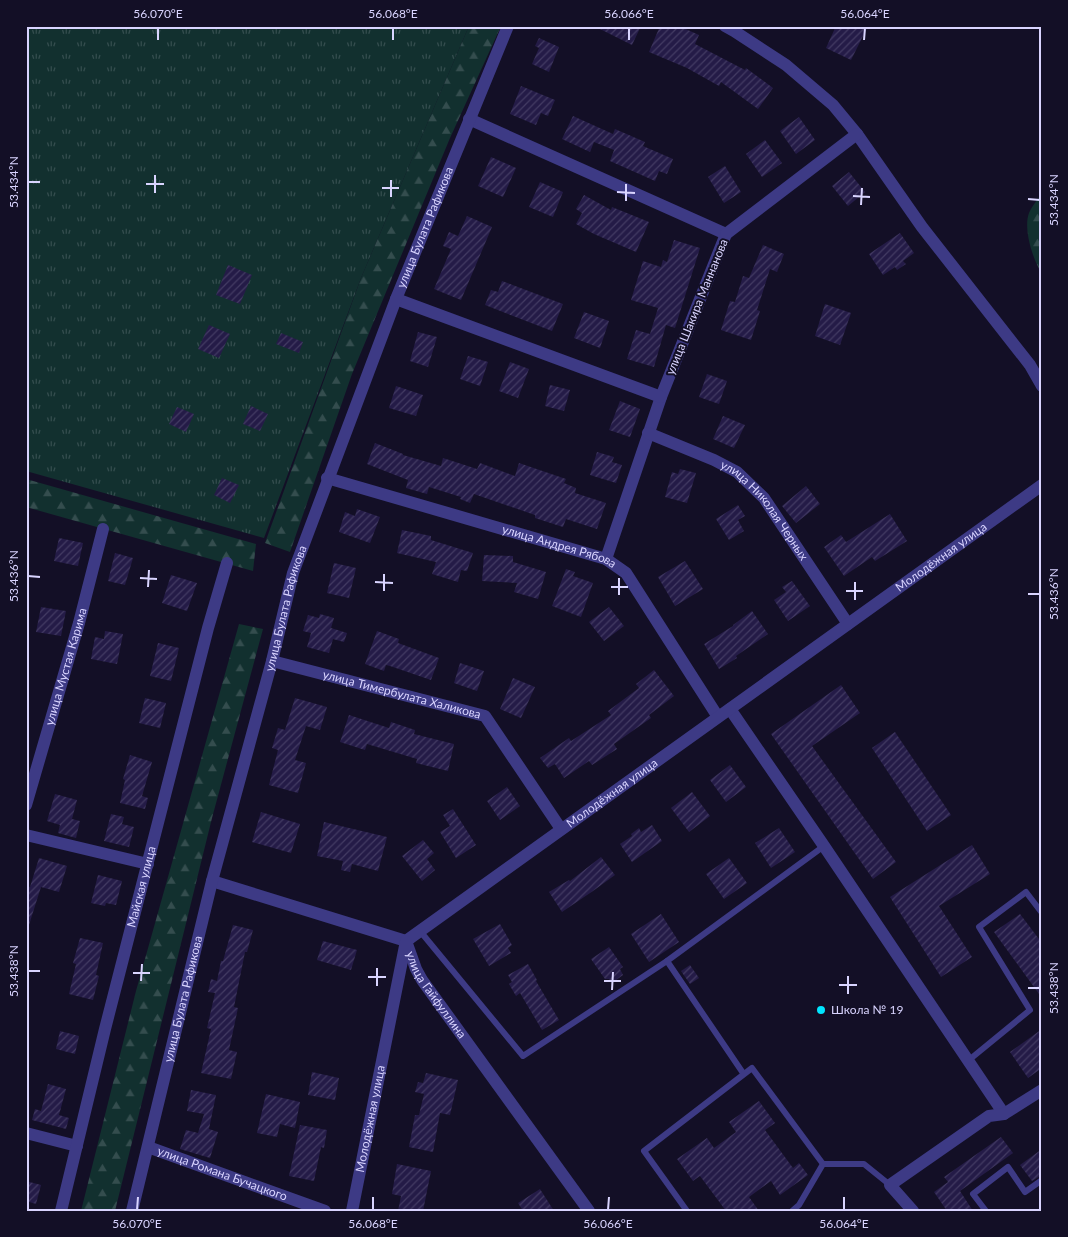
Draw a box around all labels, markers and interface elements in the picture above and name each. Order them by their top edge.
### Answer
text: 56.070°E [133,6,183,21]
text: 56.068°E [368,6,418,21]
text: 56.066°E [604,6,654,21]
text: 56.064°E [840,6,890,21]
text: 53.434°N [6,156,21,208]
street label: улица Булата Рафикова [393,164,456,290]
text: 53.434°N [1046,174,1061,226]
street label: улица Шакира Маннанова [662,237,731,377]
street label: улица Николая Черных [718,457,812,563]
street label: Молодёжная улица [892,519,990,595]
street label: улица Андрея Рябова [500,521,620,571]
street label: улица Булата Рафикова [262,543,310,673]
text: 53.436°N [6,550,21,602]
text: 53.436°N [1046,568,1061,620]
street label: улица Мустая Карима [42,606,90,727]
street label: улица Тимербулата Халикова [321,666,483,722]
street label: Молодёжная улица [563,755,660,831]
street label: Майская улица [123,844,159,929]
street label: улица Булата Рафикова [160,934,205,1064]
text: 53.438°N [6,945,21,997]
street label: улица Гайфуллина [403,949,470,1041]
text: 53.438°N [1046,962,1061,1014]
place label: Школа № 19 [831,1002,903,1017]
marker: Школа № 19 [815,1004,827,1016]
street label: Молодёжная улица [352,1064,388,1174]
street label: улица Романа Бучацкого [156,1143,290,1204]
text: 56.070°E [112,1216,162,1231]
text: 56.068°E [348,1216,398,1231]
text: 56.066°E [583,1216,633,1231]
text: 56.064°E [819,1216,869,1231]

